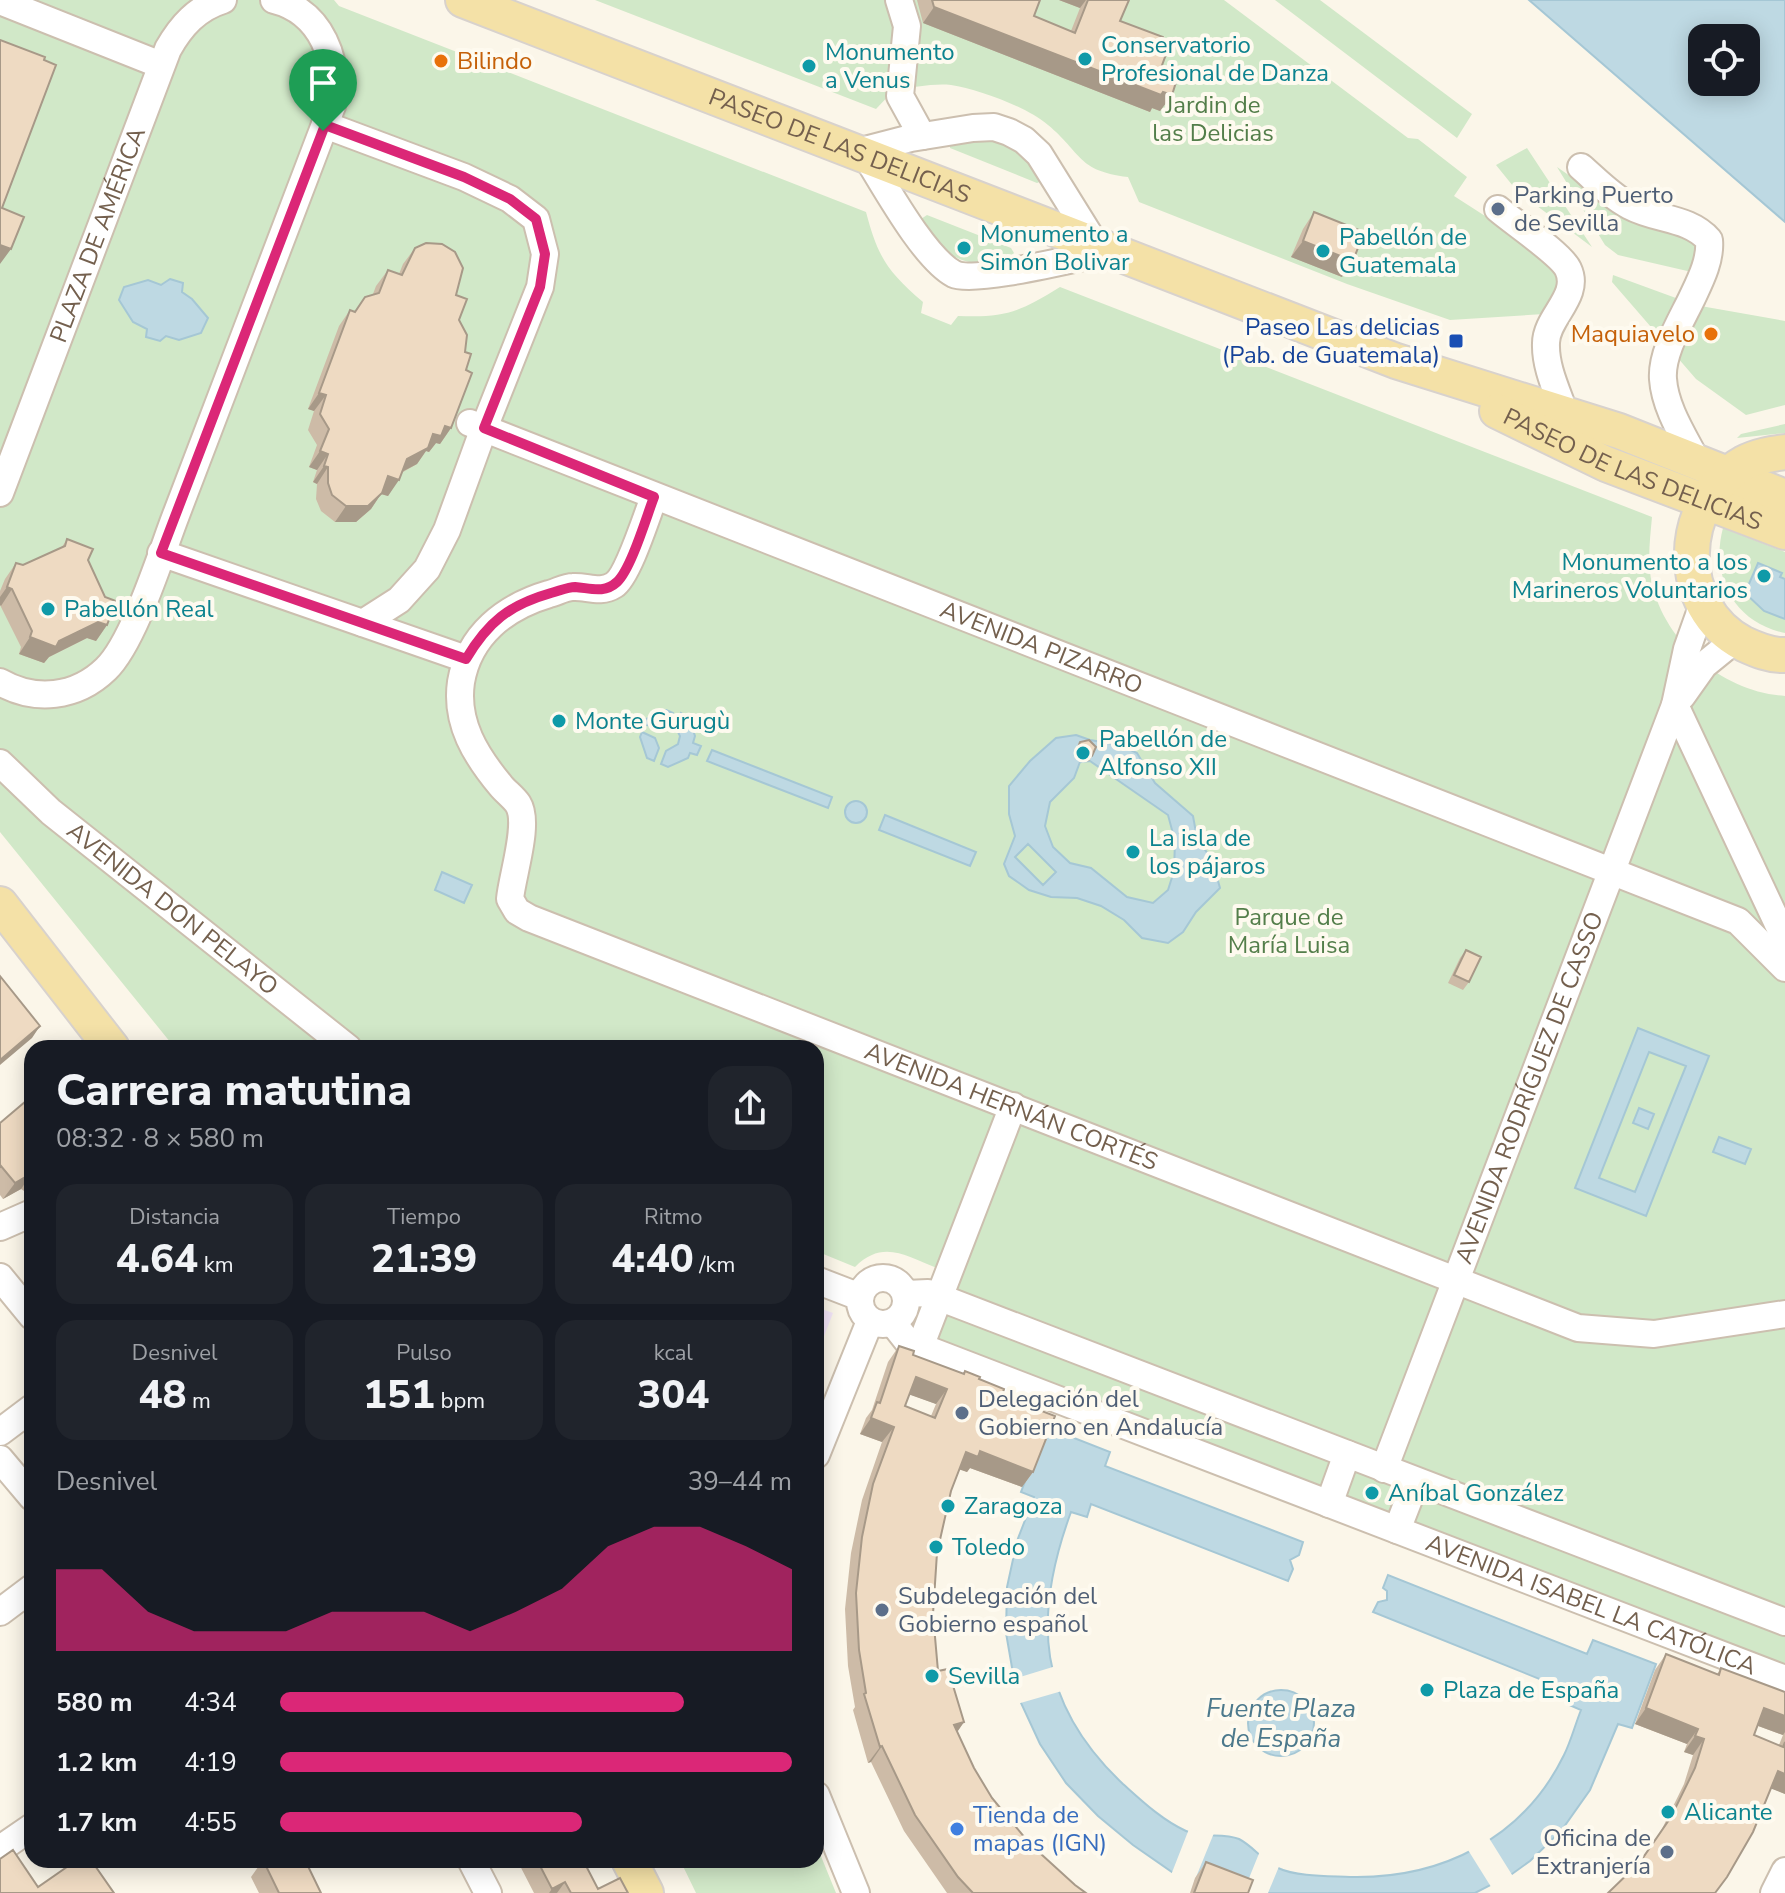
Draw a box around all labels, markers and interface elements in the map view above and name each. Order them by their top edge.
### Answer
map controls [1688,24,1760,96]
button: locate [1688,24,1760,96]
place label: Conservatorio Profesional de Danza [1101,29,1329,89]
place label: Monumento a Venus [825,36,955,96]
place label: Bilindo [457,45,532,77]
pin [289,49,357,131]
marker: Conservatorio Profesional de Danza [1076,50,1094,68]
marker: Bilindo [432,52,450,70]
marker: Monumento a Venus [800,57,818,75]
icon: arrive [301,61,345,105]
street label: PASEO DE LAS DELICIAS [704,81,975,211]
park label: Jardin de las Delicias [1152,89,1274,149]
street label: PLAZA DE AMÉRICA [42,122,153,347]
place label: Parking Puerto de Sevilla [1514,179,1673,239]
marker: Parking Puerto de Sevilla [1489,200,1507,218]
place label: Monumento a Simón Bolivar [980,218,1130,278]
place label: Pabellón de Guatemala [1339,221,1467,281]
marker: Monumento a Simón Bolivar [955,239,973,257]
marker: Pabellón de Guatemala [1314,242,1332,260]
place label: Paseo Las delicias (Pab. de Guatemala) [1222,311,1440,371]
place label: Maquiavelo [1571,318,1695,350]
marker: Maquiavelo [1702,325,1720,343]
marker: Paseo Las delicias (Pab. de Guatemala) [1447,332,1465,350]
street label: PASEO DE LAS DELICIAS [1498,400,1767,538]
place label: Monumento a los Marineros Voluntarios [1512,546,1748,606]
marker: Monumento a los Marineros Voluntarios [1755,567,1773,585]
place label: Pabellón Real [64,593,214,625]
street label: AVENIDA PIZARRO [936,593,1147,702]
marker: Pabellón Real [39,600,57,618]
place label: Monte Gurugù [575,705,730,737]
marker: Monte Gurugù [550,712,568,730]
place label: Pabellón de Alfonso XII [1099,723,1227,783]
marker: Pabellón de Alfonso XII [1074,744,1092,762]
street label: AVENIDA DON PELAYO [60,815,285,1002]
place label: La isla de los pájaros [1149,822,1265,882]
marker: La isla de los pájaros [1124,843,1142,861]
park label: Parque de María Luisa [1228,901,1350,961]
street label: AVENIDA RODRÍGUEZ DE CASSO [1448,907,1611,1268]
street label: AVENIDA HERNÁN CORTÉS [860,1035,1162,1178]
text: Carrera matutina [56,1061,412,1121]
button: share [708,1066,792,1150]
text: 08:32 · 8 × 580 m [56,1121,264,1156]
text: Distancia [129,1202,220,1232]
text: Tiempo [387,1202,461,1232]
text: Ritmo [644,1202,703,1232]
text: 4.64 [116,1232,198,1286]
text: 21:39 [371,1232,477,1286]
text: 4:40 [611,1232,694,1286]
text: km [198,1250,234,1280]
text: /km [694,1250,735,1280]
text: Desnivel [132,1338,217,1368]
text: Pulso [396,1338,452,1368]
text: kcal [654,1338,693,1368]
text: 48 [138,1368,186,1422]
text: 151 [363,1368,435,1422]
text: 304 [637,1368,709,1422]
place label: Delegación del Gobierno en Andalucía [978,1383,1223,1443]
text: m [186,1386,211,1416]
text: bpm [435,1386,485,1416]
marker: Delegación del Gobierno en Andalucía [953,1404,971,1422]
text: Desnivel [56,1464,157,1499]
text: 39–44 m [688,1464,792,1499]
place label: Aníbal González [1388,1477,1564,1509]
marker: Aníbal González [1363,1484,1381,1502]
place label: Zaragoza [964,1490,1063,1522]
marker: Zaragoza [939,1497,957,1515]
street label: AVENIDA ISABEL LA CATÓLICA [1421,1527,1761,1683]
place label: Toledo [952,1531,1025,1563]
marker: Toledo [927,1538,945,1556]
place label: Subdelegación del Gobierno español [898,1580,1097,1640]
marker: Subdelegación del Gobierno español [873,1601,891,1619]
place label: Sevilla [948,1660,1020,1692]
marker: Sevilla [923,1667,941,1685]
place label: Plaza de España [1443,1674,1619,1706]
marker: Plaza de España [1418,1681,1436,1699]
text: 580 m [56,1685,133,1720]
text: 4:34 [184,1685,237,1720]
water label: Fuente Plaza de España [1206,1691,1356,1756]
text: 1.2 km [56,1745,137,1780]
text: 4:19 [184,1745,237,1780]
place label: Alicante [1684,1796,1773,1828]
place label: Tienda de mapas (IGN) [973,1799,1107,1859]
marker: Alicante [1659,1803,1677,1821]
text: 1.7 km [56,1805,137,1840]
text: 4:55 [184,1805,237,1840]
marker: Tienda de mapas (IGN) [948,1820,966,1838]
place label: Oficina de Extranjería [1536,1822,1651,1882]
marker: Oficina de Extranjería [1658,1843,1676,1861]

